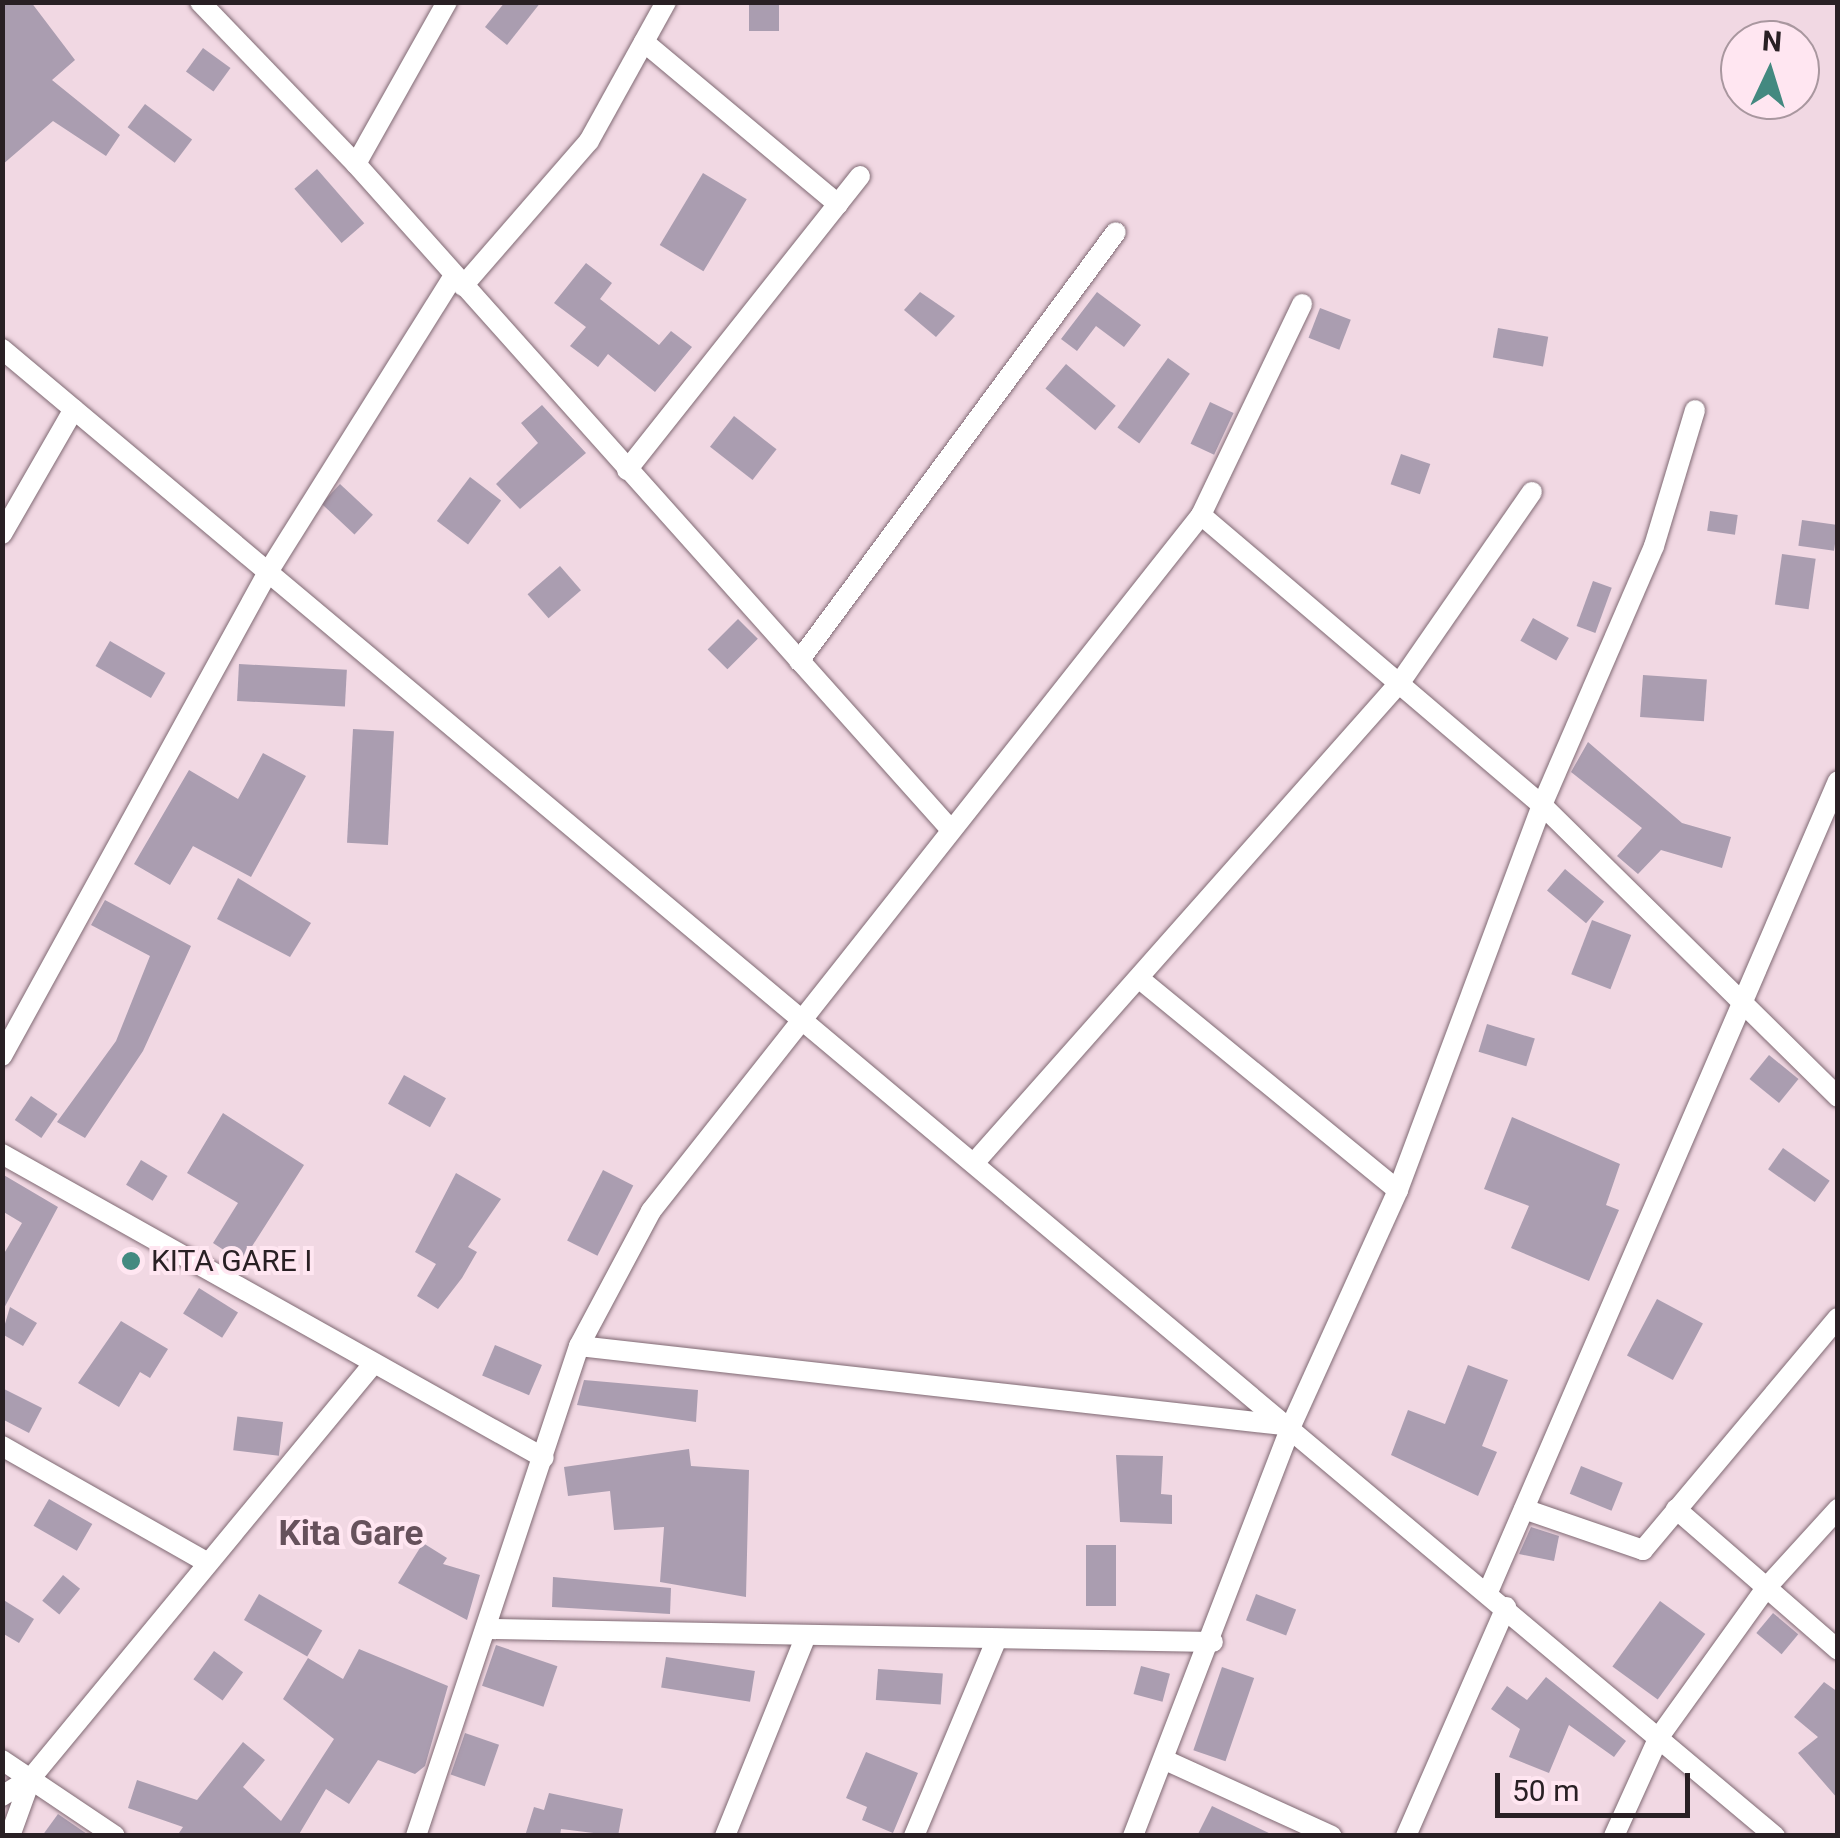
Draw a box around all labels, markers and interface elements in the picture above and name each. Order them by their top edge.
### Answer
north arrow [1720,20,1820,120]
text: N [1761,24,1783,59]
place label: KITA GARE I [151,1243,312,1279]
marker: KITA GARE I [120,1250,142,1272]
district label: Kita Gare [279,1513,423,1555]
scale bar [1500,1753,1695,1815]
text: 50 m [1512,1773,1579,1808]

